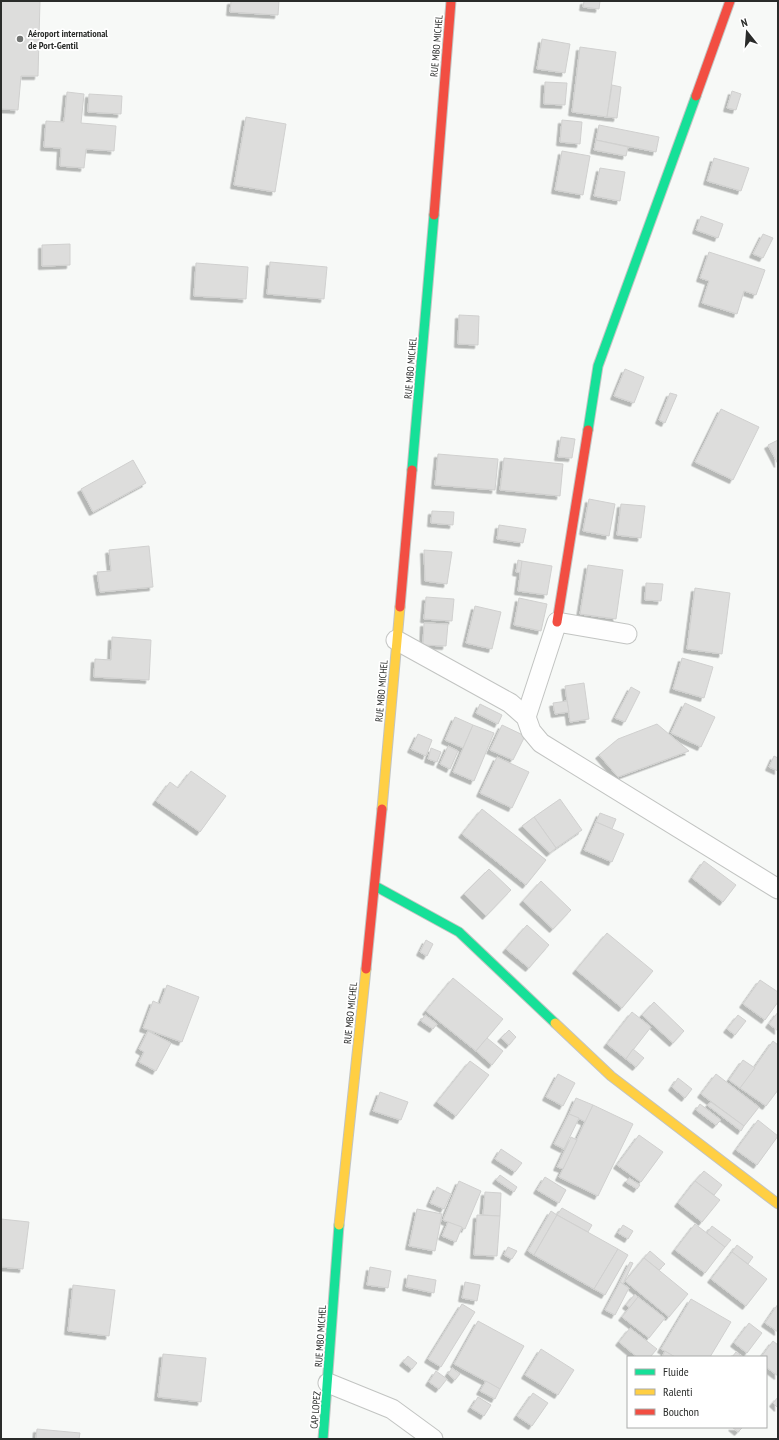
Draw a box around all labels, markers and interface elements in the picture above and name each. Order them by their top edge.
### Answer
north arrow [727,12,767,52]
street label: RUE MBO MICHEL [427,14,446,78]
text: N [739,15,749,30]
place label: Aéroport international de Port-Gentil [27,27,108,52]
marker: Aéroport international de Port-Gentil [15,34,25,44]
street label: RUE MBO MICHEL [401,336,420,400]
street label: RUE MBO MICHEL [372,659,391,723]
street label: RUE MBO MICHEL [341,981,360,1045]
street label: RUE MBO MICHEL [312,1304,329,1368]
legend [627,1356,767,1428]
text: Fluide [663,1364,689,1379]
text: Ralenti [663,1384,692,1399]
street label: CAP LOPEZ [307,1390,324,1429]
text: Bouchon [663,1404,699,1419]

